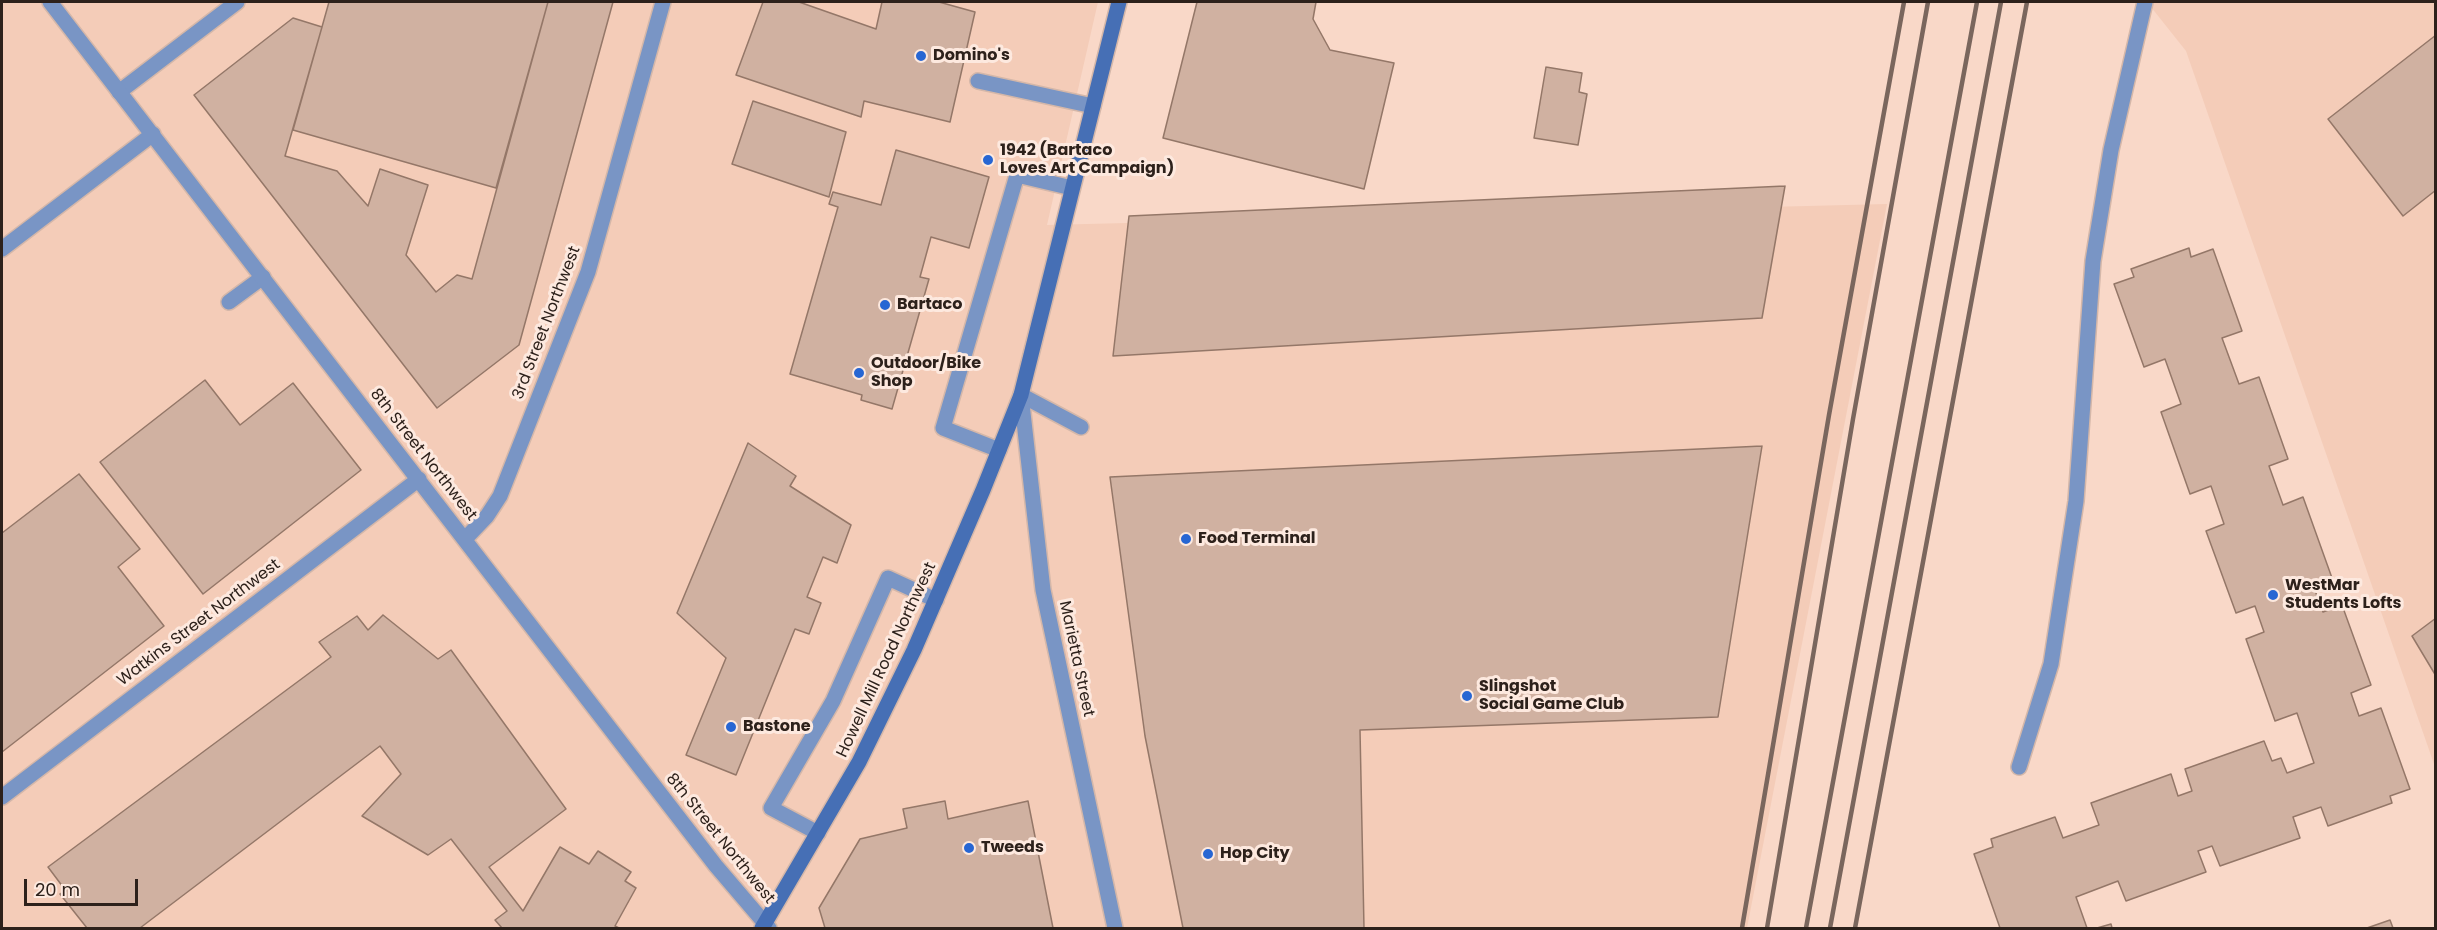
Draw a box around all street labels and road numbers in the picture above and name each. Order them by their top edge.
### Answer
street label: 3rd Street Northwest [509,244,585,402]
street label: 8th Street Northwest [365,385,481,525]
street label: Watkins Street Northwest [114,555,284,691]
street label: Howell Mill Road Northwest [833,559,941,761]
street label: Marietta Street [1054,599,1098,719]
street label: 8th Street Northwest [661,770,779,908]

